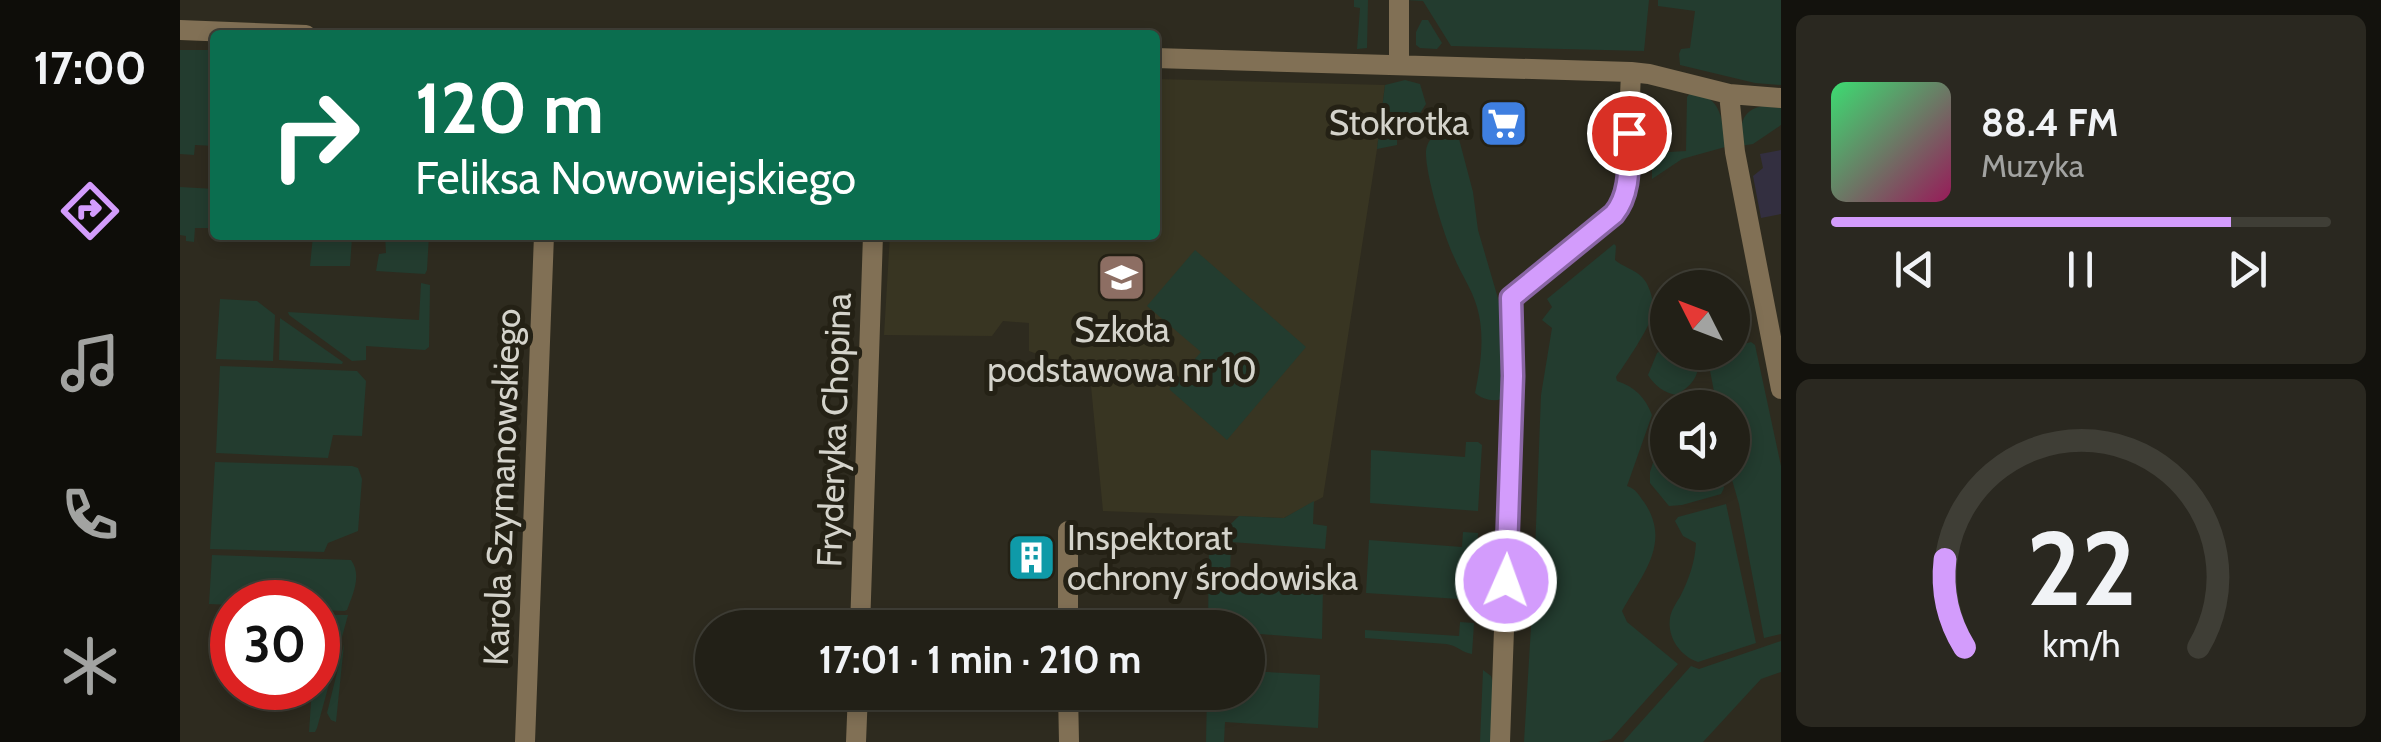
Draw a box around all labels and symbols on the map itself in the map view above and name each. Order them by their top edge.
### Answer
pin [1587,91,1672,176]
supermarket icon: Stokrotka [1478,97,1530,149]
place label: Stokrotka [1329,101,1469,144]
school or university icon: Szkoła podstawowa nr 10 [1096,252,1148,304]
north arrow [1650,270,1750,370]
street label: Fryderyka Chopina [807,292,860,568]
street label: Karola Szymanowskiego [474,308,529,666]
place label: Szkoła podstawowa nr 10 [987,308,1257,391]
place label: Inspektorat ochrony środowiska [1067,516,1358,599]
position arrow [1454,529,1558,633]
building icon: Inspektorat ochrony środowiska [1006,532,1058,584]
speed limit sign: 30 [210,580,340,710]

